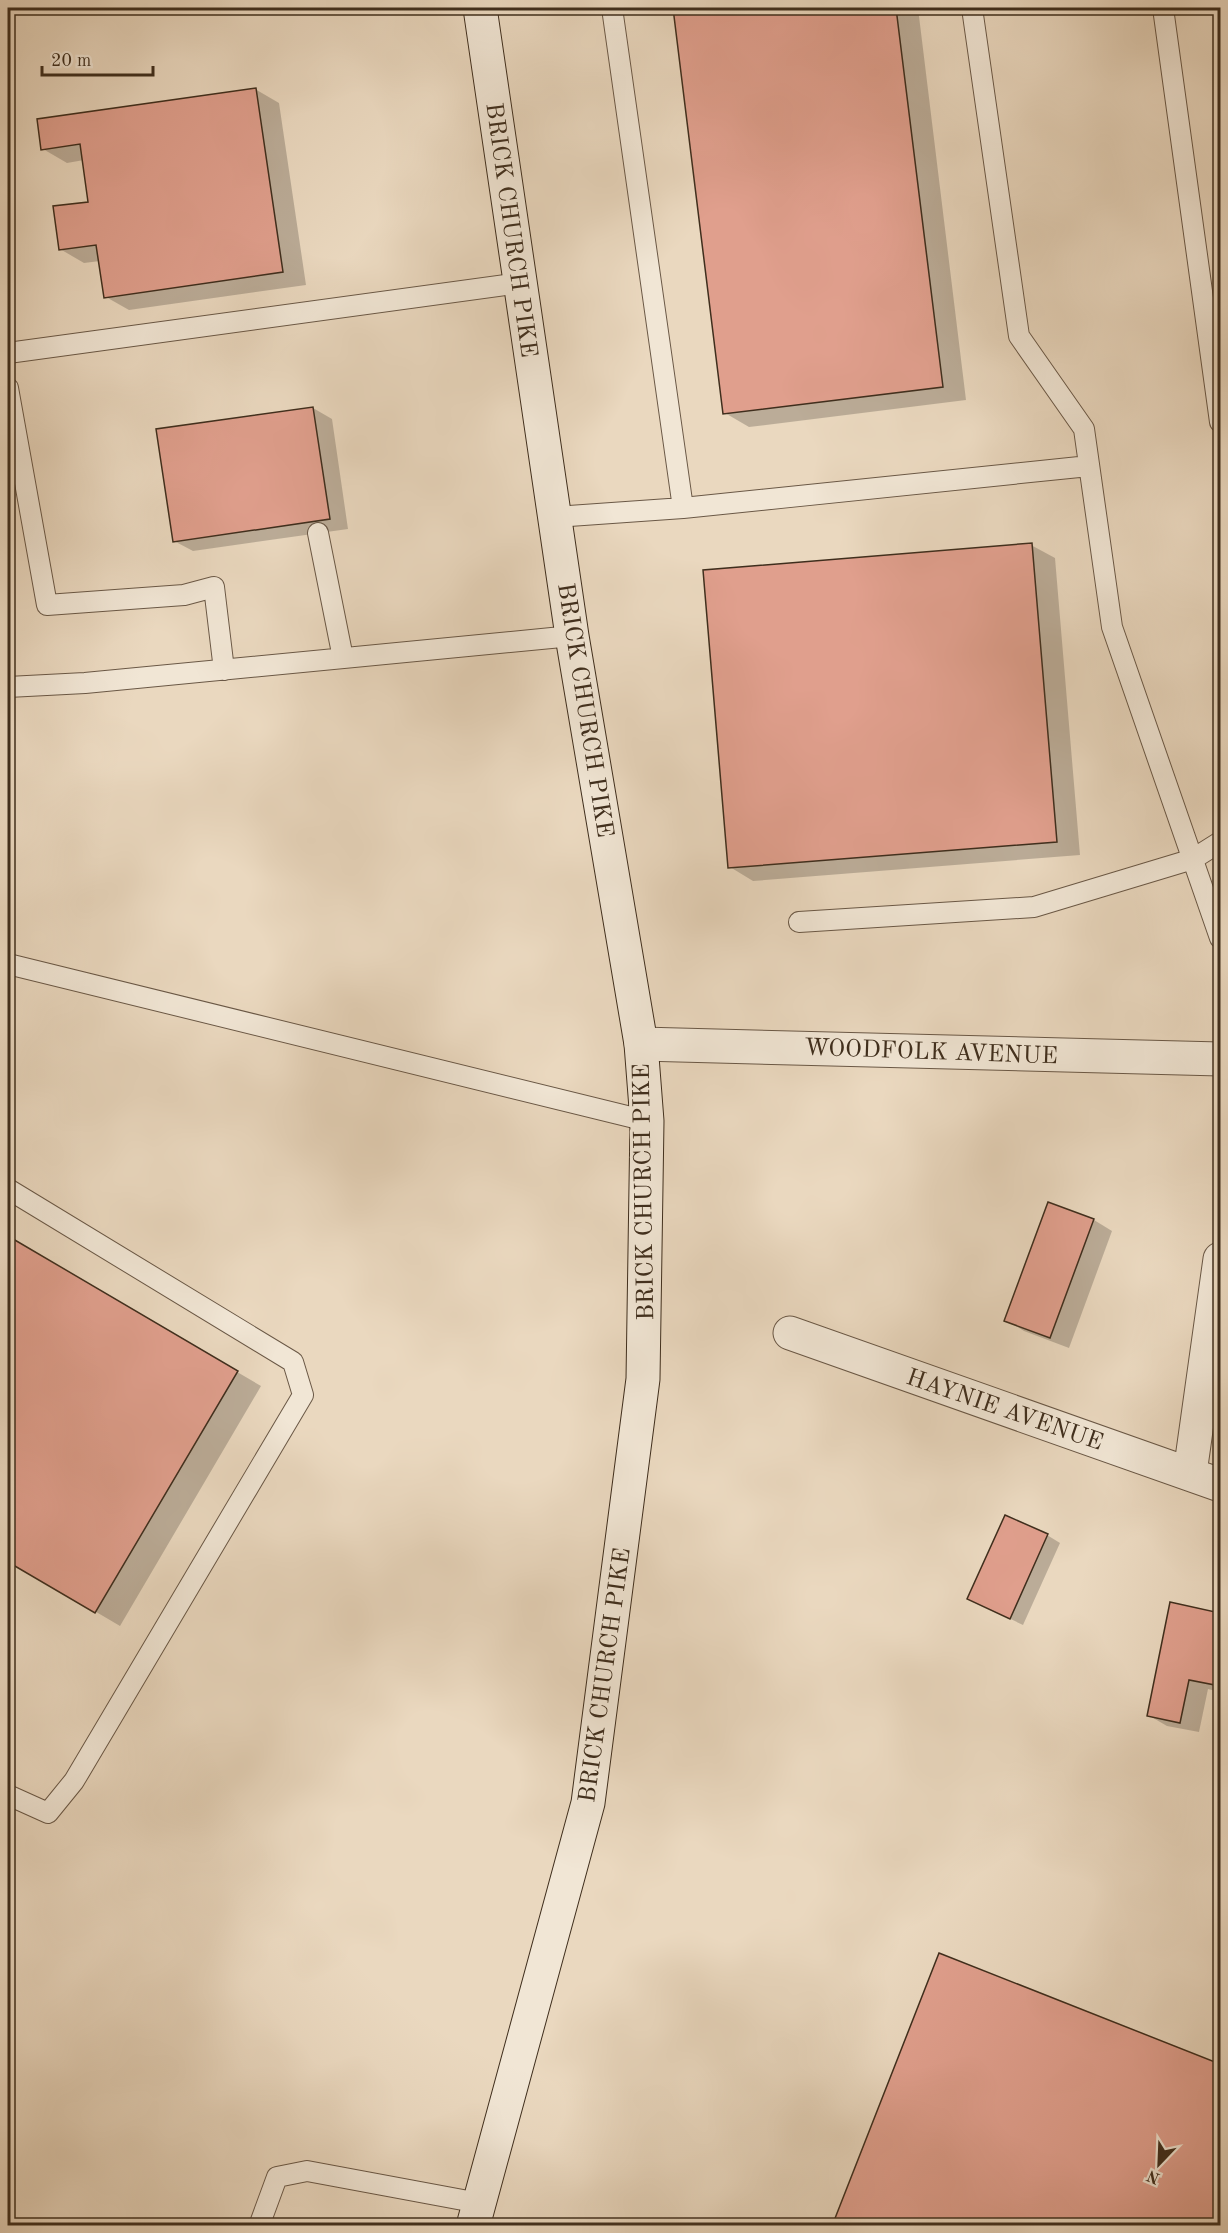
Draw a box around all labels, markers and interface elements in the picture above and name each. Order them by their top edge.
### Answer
scale bar [42,39,153,77]
text: 20 m [51,52,91,70]
street label: BRICK CHURCH PIKE [480,101,540,359]
street label: BRICK CHURCH PIKE [552,581,616,839]
street label: WOODFOLK AVENUE [804,1037,1058,1069]
street label: BRICK CHURCH PIKE [631,1063,659,1321]
street label: HAYNIE AVENUE [903,1366,1106,1456]
street label: BRICK CHURCH PIKE [576,1546,636,1804]
north arrow [1129,2134,1189,2194]
text: N [1144,2166,1163,2186]

